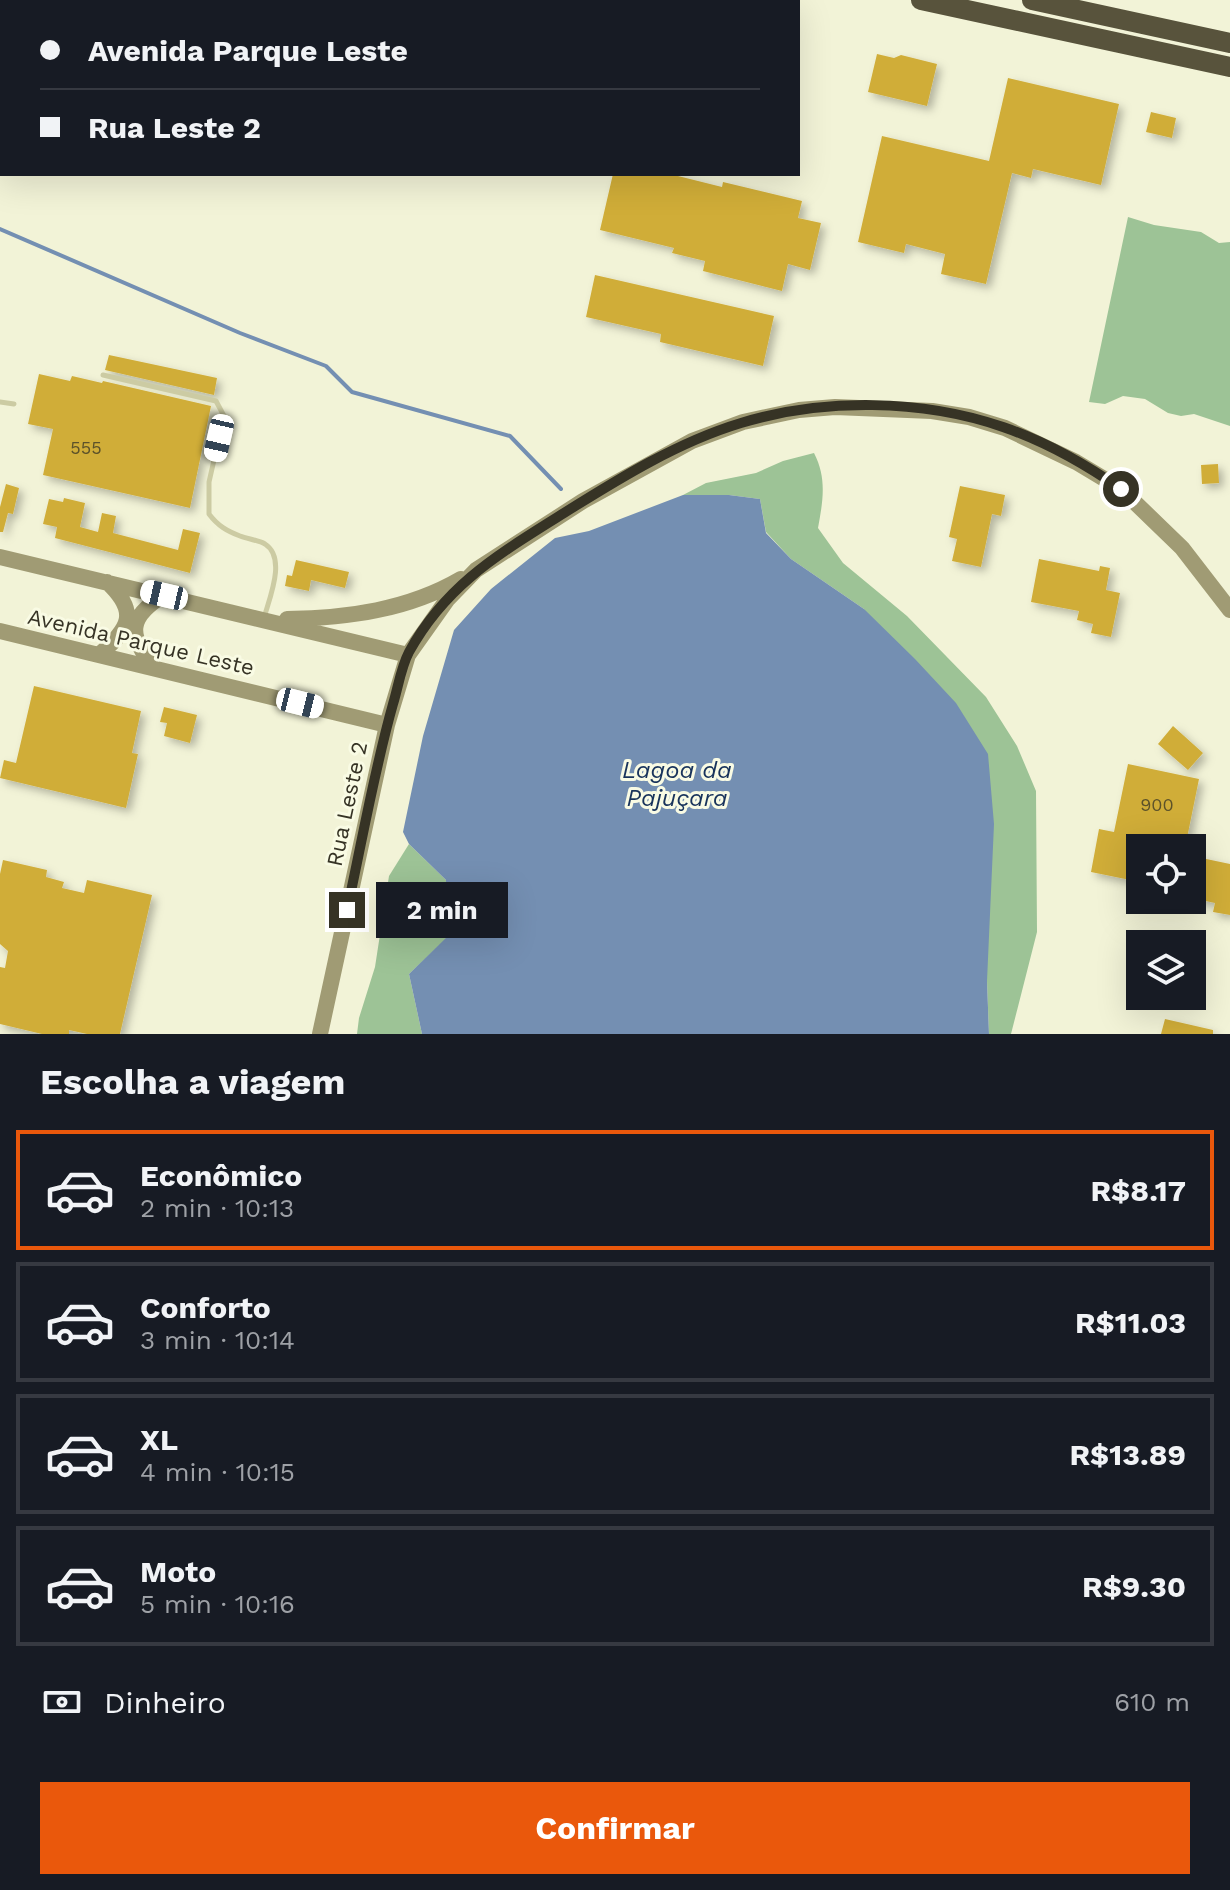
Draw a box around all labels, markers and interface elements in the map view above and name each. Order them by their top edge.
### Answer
text: Avenida Parque Leste [88,33,408,68]
text: Rua Leste 2 [88,110,261,145]
car [202,412,236,464]
house number: 555 [70,437,102,458]
route start [1103,471,1139,507]
car [138,578,190,612]
street label: Avenida Parque Leste [25,604,257,680]
car [274,686,326,720]
street label: Rua Leste 2 [322,739,372,869]
water label: Lagoa da Pajuçara [622,756,732,812]
house number: 900 [1140,794,1174,815]
map controls [1126,834,1206,1010]
button: locate [1126,834,1206,914]
callout: 2 min [375,882,507,938]
route end [329,892,365,928]
text: 2 min [406,895,478,925]
button: layers [1126,930,1206,1010]
text: Escolha a viagem [40,1061,345,1103]
icon: car [44,1154,116,1226]
text: Econômico [140,1158,302,1193]
text: R$8.17 [1090,1173,1186,1208]
text: 2 min · 10:13 [140,1193,294,1223]
icon: car [44,1286,116,1358]
text: Conforto [140,1290,271,1325]
text: R$11.03 [1075,1305,1186,1340]
text: 3 min · 10:14 [140,1325,295,1355]
icon: car [44,1418,116,1490]
text: XL [140,1422,178,1457]
text: R$13.89 [1069,1437,1186,1472]
text: 4 min · 10:15 [140,1457,295,1487]
icon: car [44,1550,116,1622]
text: Moto [140,1554,216,1589]
text: R$9.30 [1082,1569,1186,1604]
text: 5 min · 10:16 [140,1589,295,1619]
icon: cash [40,1680,84,1724]
text: Dinheiro [104,1685,226,1720]
text: 610 m [1114,1687,1190,1717]
button: Confirmar [40,1782,1190,1874]

